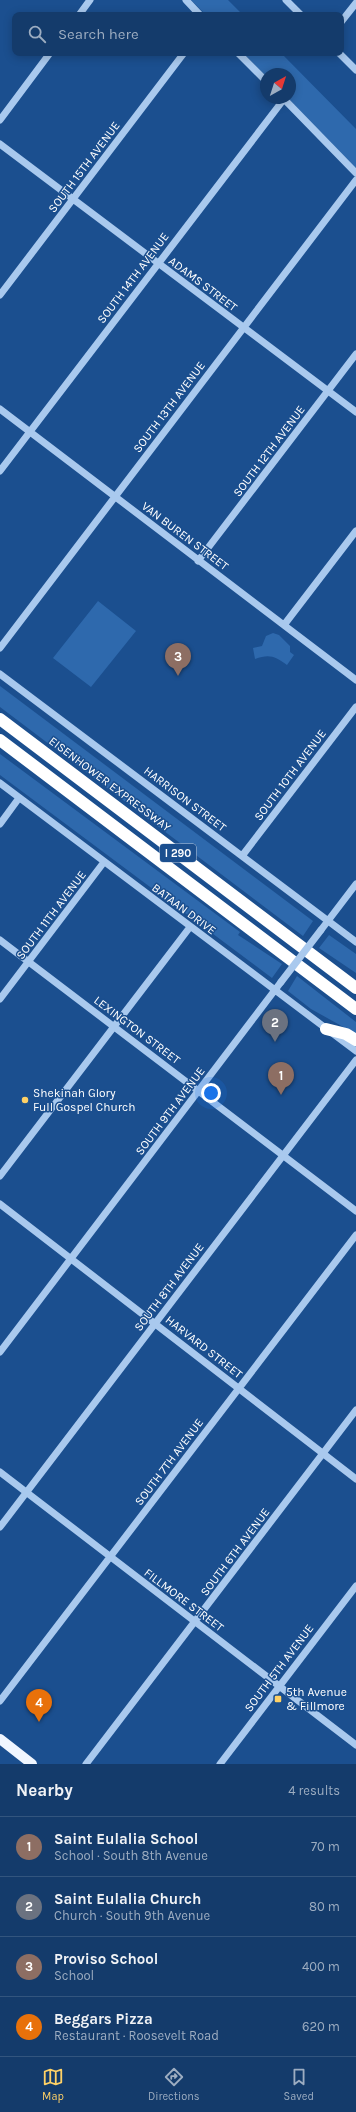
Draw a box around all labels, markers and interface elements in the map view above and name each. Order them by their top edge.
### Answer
search box [12,12,344,56]
icon: search [26,23,48,45]
text: Search here [58,25,139,43]
north arrow [260,68,296,104]
street label: SOUTH 15TH AVENUE [45,119,123,215]
street label: SOUTH 14TH AVENUE [94,230,172,326]
street label: ADAMS STREET [166,254,240,314]
street label: SOUTH 13TH AVENUE [130,359,208,455]
street label: SOUTH 12TH AVENUE [230,403,308,499]
street label: VAN BUREN STREET [139,499,231,573]
pin: 3 [165,643,191,676]
street label: SOUTH 10TH AVENUE [251,727,329,823]
street label: EISENHOWER EXPRESSWAY [46,734,174,835]
street label: HARRISON STREET [141,764,229,834]
road number: I 290 [160,844,196,862]
street label: SOUTH 11TH AVENUE [13,868,89,962]
street label: BATAAN DRIVE [149,880,219,938]
street label: LEXINGTON STREET [91,993,183,1067]
pin: 2 [262,1009,288,1042]
pin: 1 [268,1062,294,1095]
street label: SOUTH 9TH AVENUE [132,1064,208,1158]
your location [201,1083,221,1103]
place label: Shekinah Glory Full Gospel Church [33,1086,135,1114]
marker: Shekinah Glory Full Gospel Church [20,1095,30,1105]
street label: SOUTH 8TH AVENUE [131,1240,207,1334]
street label: HARVARD STREET [163,1313,245,1381]
street label: SOUTH 7TH AVENUE [132,1416,206,1508]
street label: SOUTH 6TH AVENUE [197,1505,273,1599]
street label: FILLMORE STREET [142,1566,226,1634]
street label: SOUTH 5TH AVENUE [241,1621,317,1715]
place label: 5th Avenue & Fillmore [286,1685,347,1713]
pin: 4 [26,1689,52,1722]
marker: 5th Avenue & Fillmore [273,1694,283,1704]
text: Nearby [16,1780,73,1800]
text: 4 results [288,1783,340,1798]
text: Saint Eulalia School [54,1830,198,1848]
text: 1 [27,1839,31,1854]
text: 70 m [311,1839,340,1854]
text: School · South 8th Avenue [54,1848,208,1863]
text: Saint Eulalia Church [54,1890,201,1908]
text: 2 [25,1899,33,1914]
text: 80 m [309,1899,340,1914]
text: Church · South 9th Avenue [54,1908,210,1923]
text: Proviso School [54,1950,158,1968]
text: 3 [25,1959,33,1974]
text: 400 m [302,1959,340,1974]
text: School [54,1968,94,1983]
text: Beggars Pizza [54,2010,153,2028]
text: 4 [25,2019,33,2034]
text: 620 m [302,2019,340,2034]
text: Restaurant · Roosevelt Road [54,2028,219,2043]
tab: Map [42,2066,64,2103]
tab: Directions [148,2066,200,2103]
tab: Saved [284,2066,314,2103]

